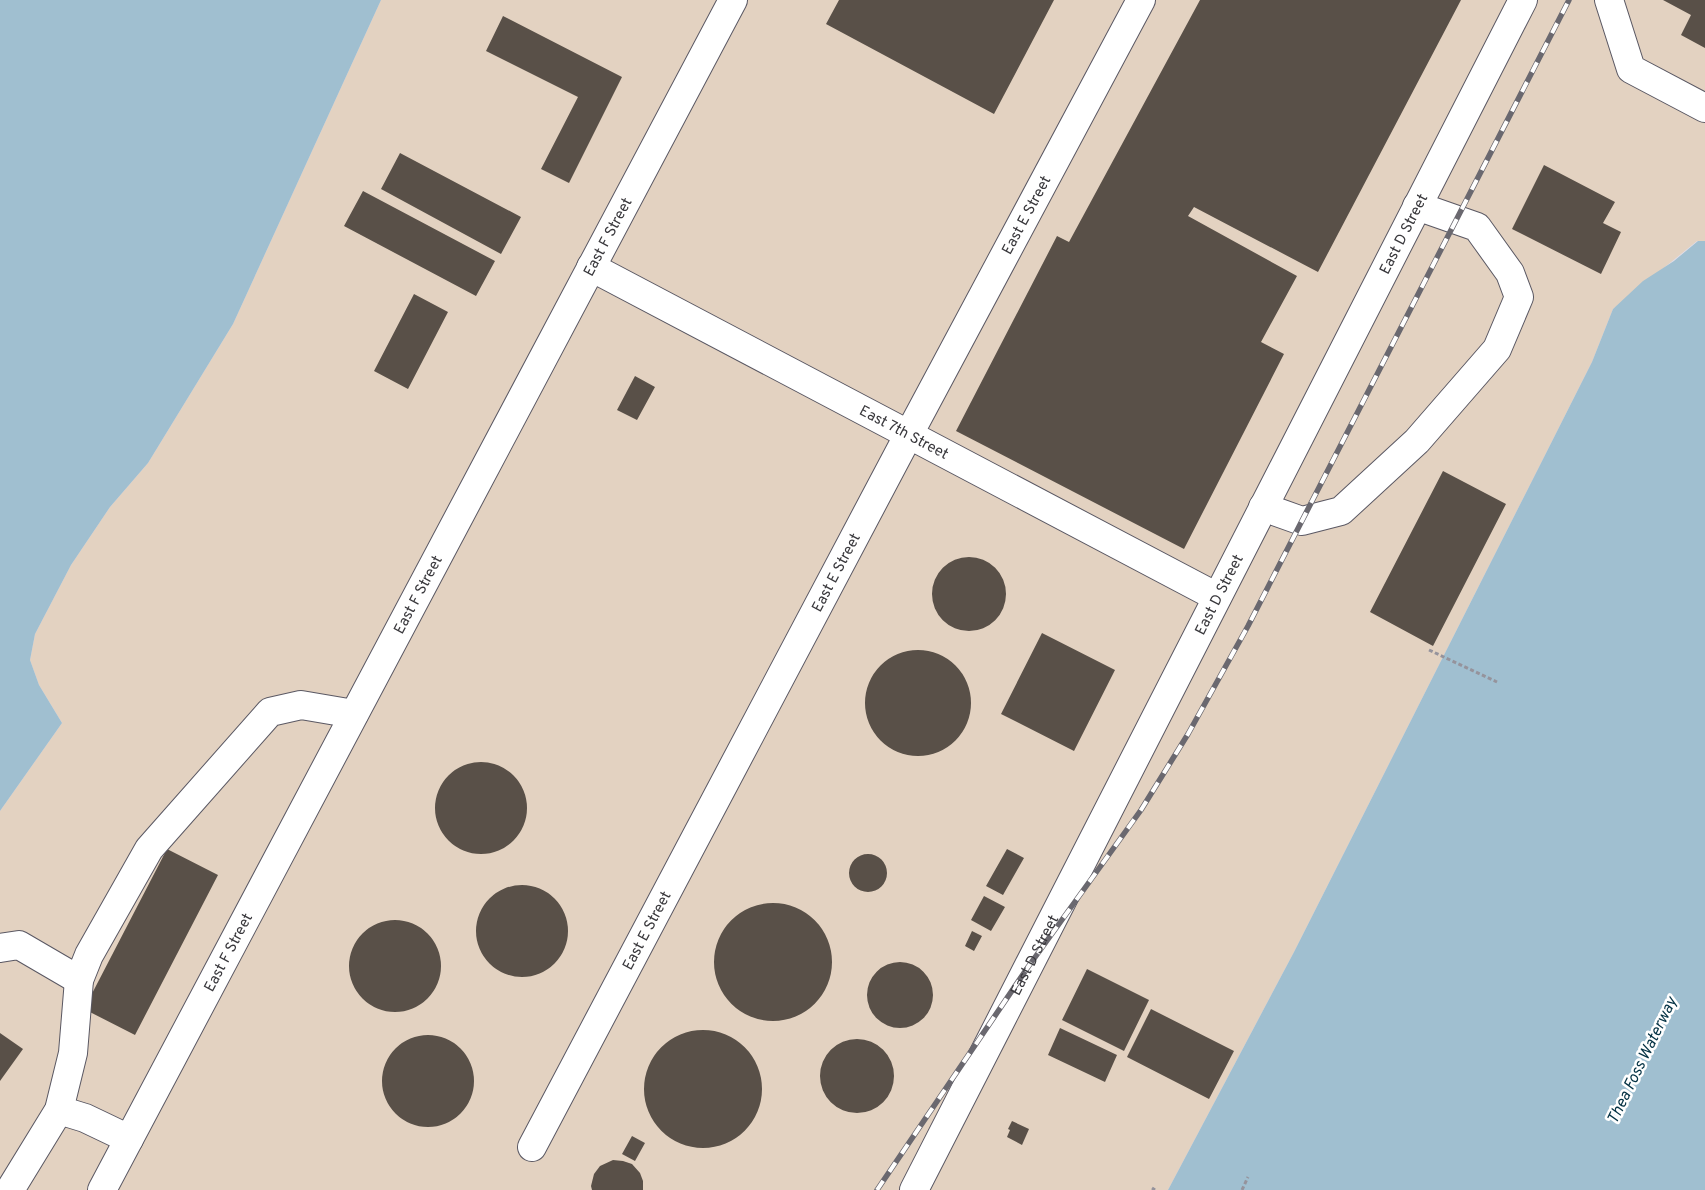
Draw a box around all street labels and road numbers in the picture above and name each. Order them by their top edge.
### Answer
street label: East E Street [999,173,1056,258]
street label: East D Street [1376,191,1433,278]
street label: East F Street [580,195,637,280]
street label: East 7th Street [856,402,951,465]
street label: East E Street [808,530,866,616]
street label: East D Street [1192,552,1249,639]
street label: East F Street [390,553,448,638]
street label: East E Street [619,888,677,974]
street label: East F Street [201,911,258,996]
street label: East D Street [1007,912,1064,999]

